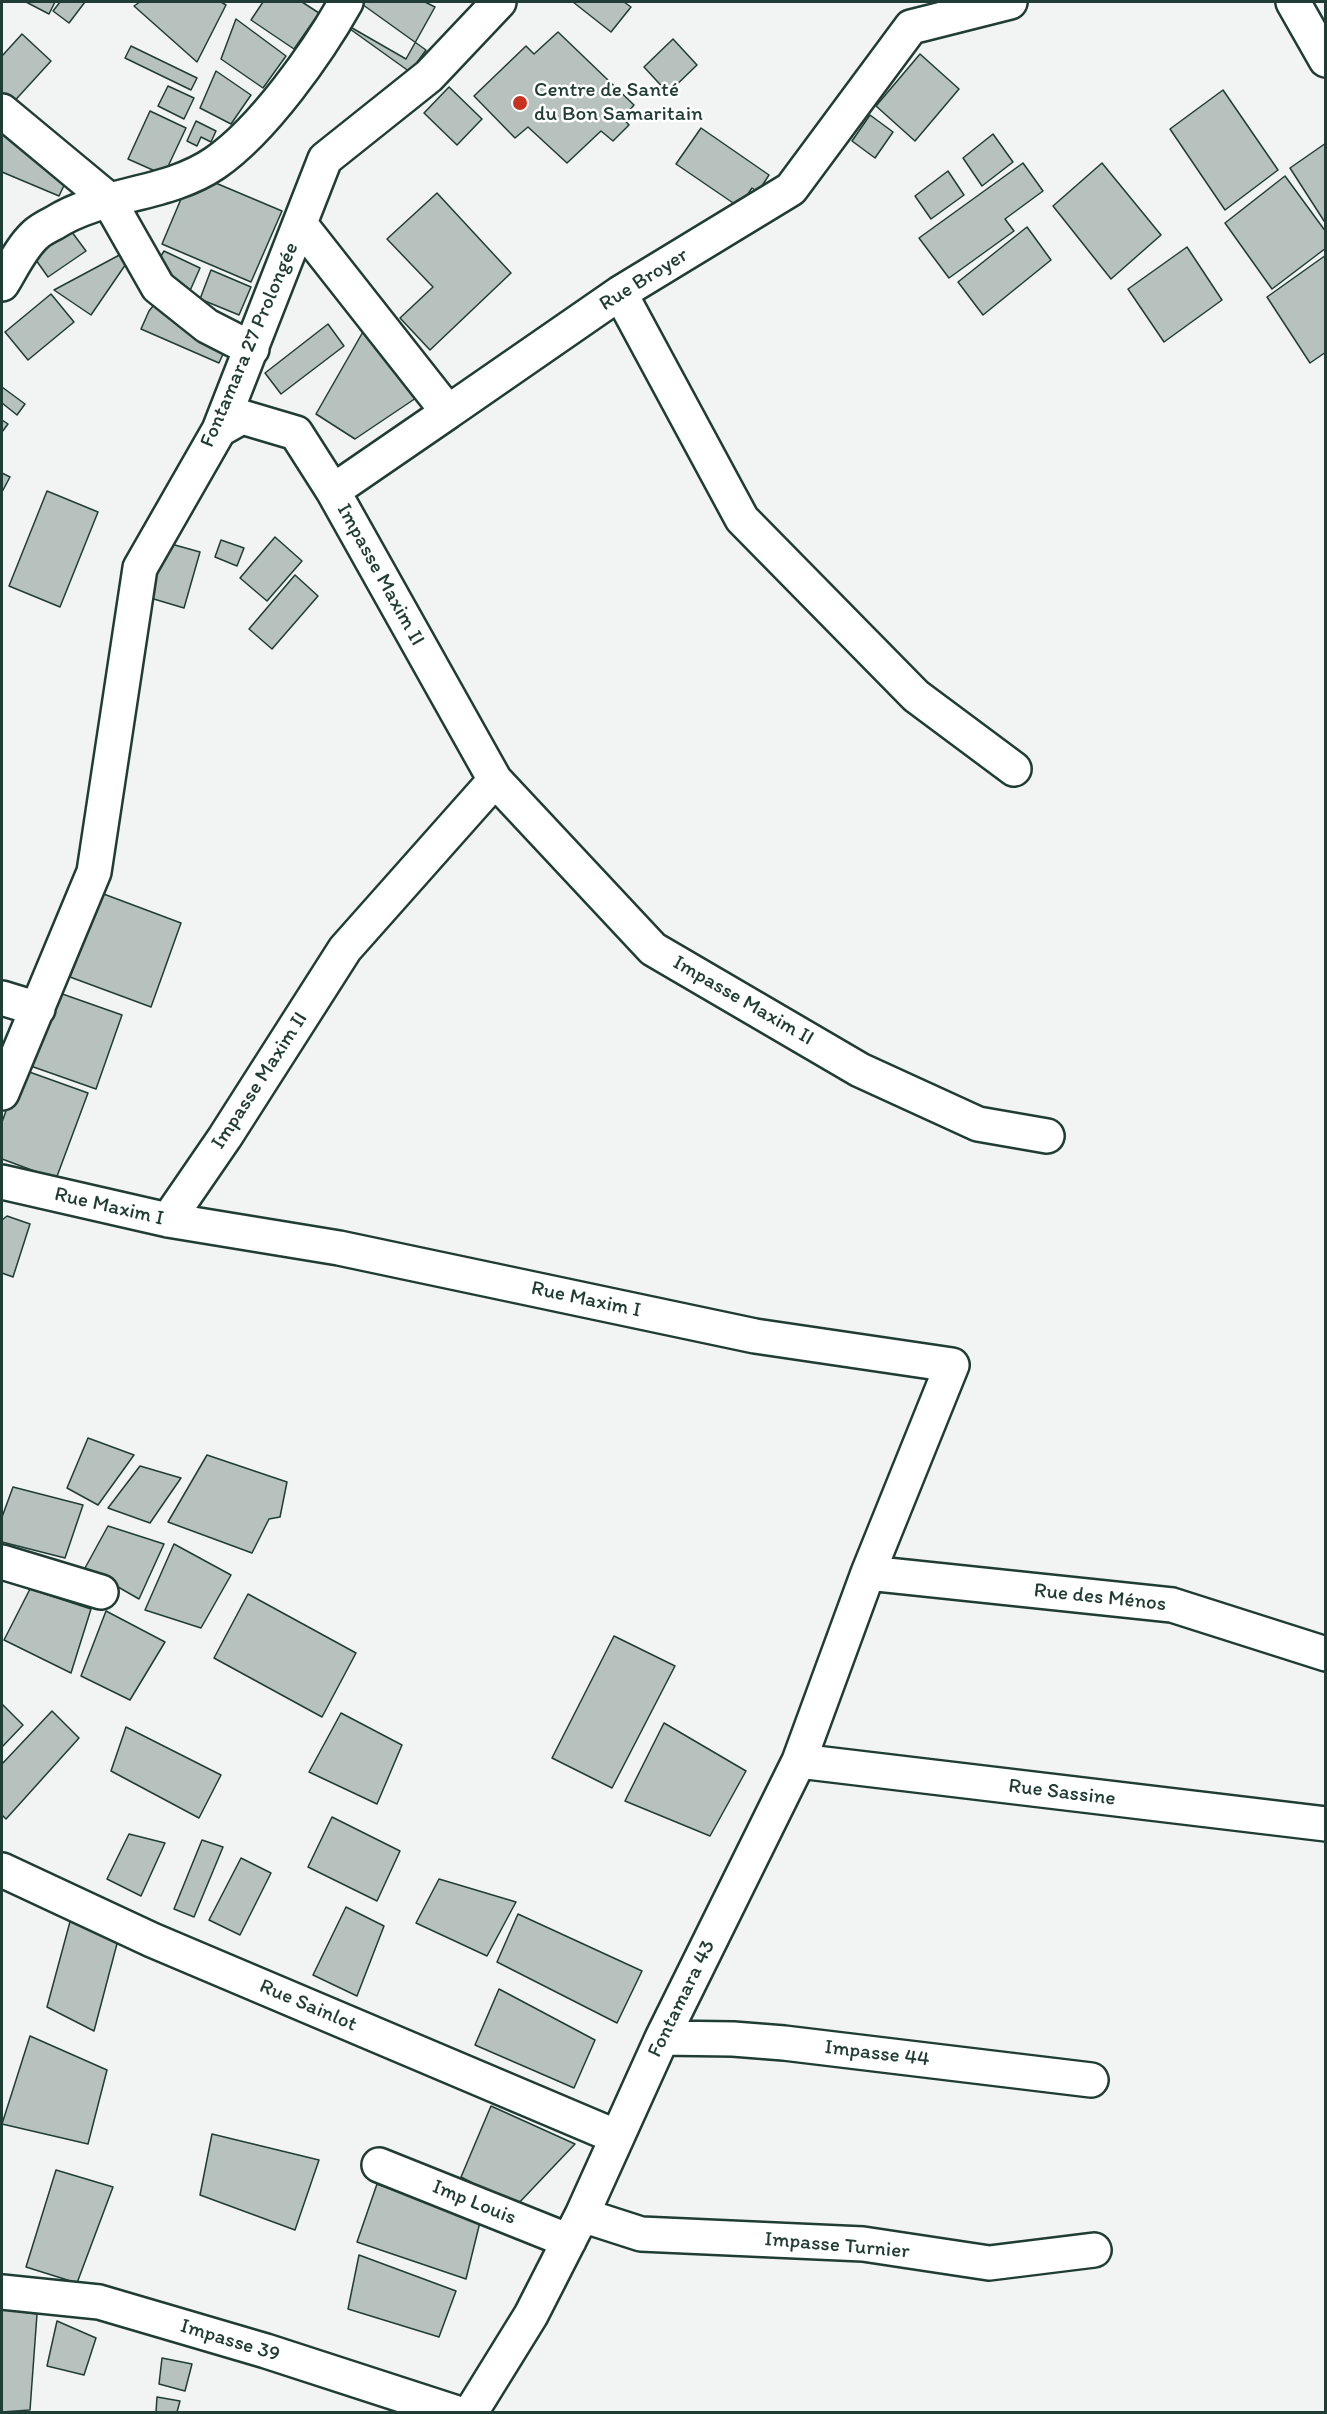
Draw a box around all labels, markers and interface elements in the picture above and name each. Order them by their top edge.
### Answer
place label: Centre de Santé du Bon Samaritain [534,78,703,128]
marker: Centre de Santé du Bon Samaritain [511,94,529,112]
street label: Fontamara 27 Prolongée [195,239,305,451]
street label: Rue Broyer [595,243,693,317]
street label: Impasse Maxim II [331,500,429,650]
street label: Impasse Maxim II [668,950,818,1052]
street label: Impasse Maxim II [206,1008,314,1154]
street label: Rue Maxim I [52,1182,166,1232]
street label: Rue Maxim I [529,1276,643,1324]
street label: Rue des Ménos [1033,1579,1167,1617]
street label: Rue Sassine [1007,1774,1117,1812]
street label: Fontamara 43 [643,1936,721,2062]
street label: Rue Sainlot [255,1974,361,2038]
street label: Impasse 44 [823,2035,931,2073]
street label: Imp Louis [428,2175,520,2231]
street label: Impasse Turnier [763,2227,911,2265]
street label: Impasse 39 [177,2314,283,2368]

